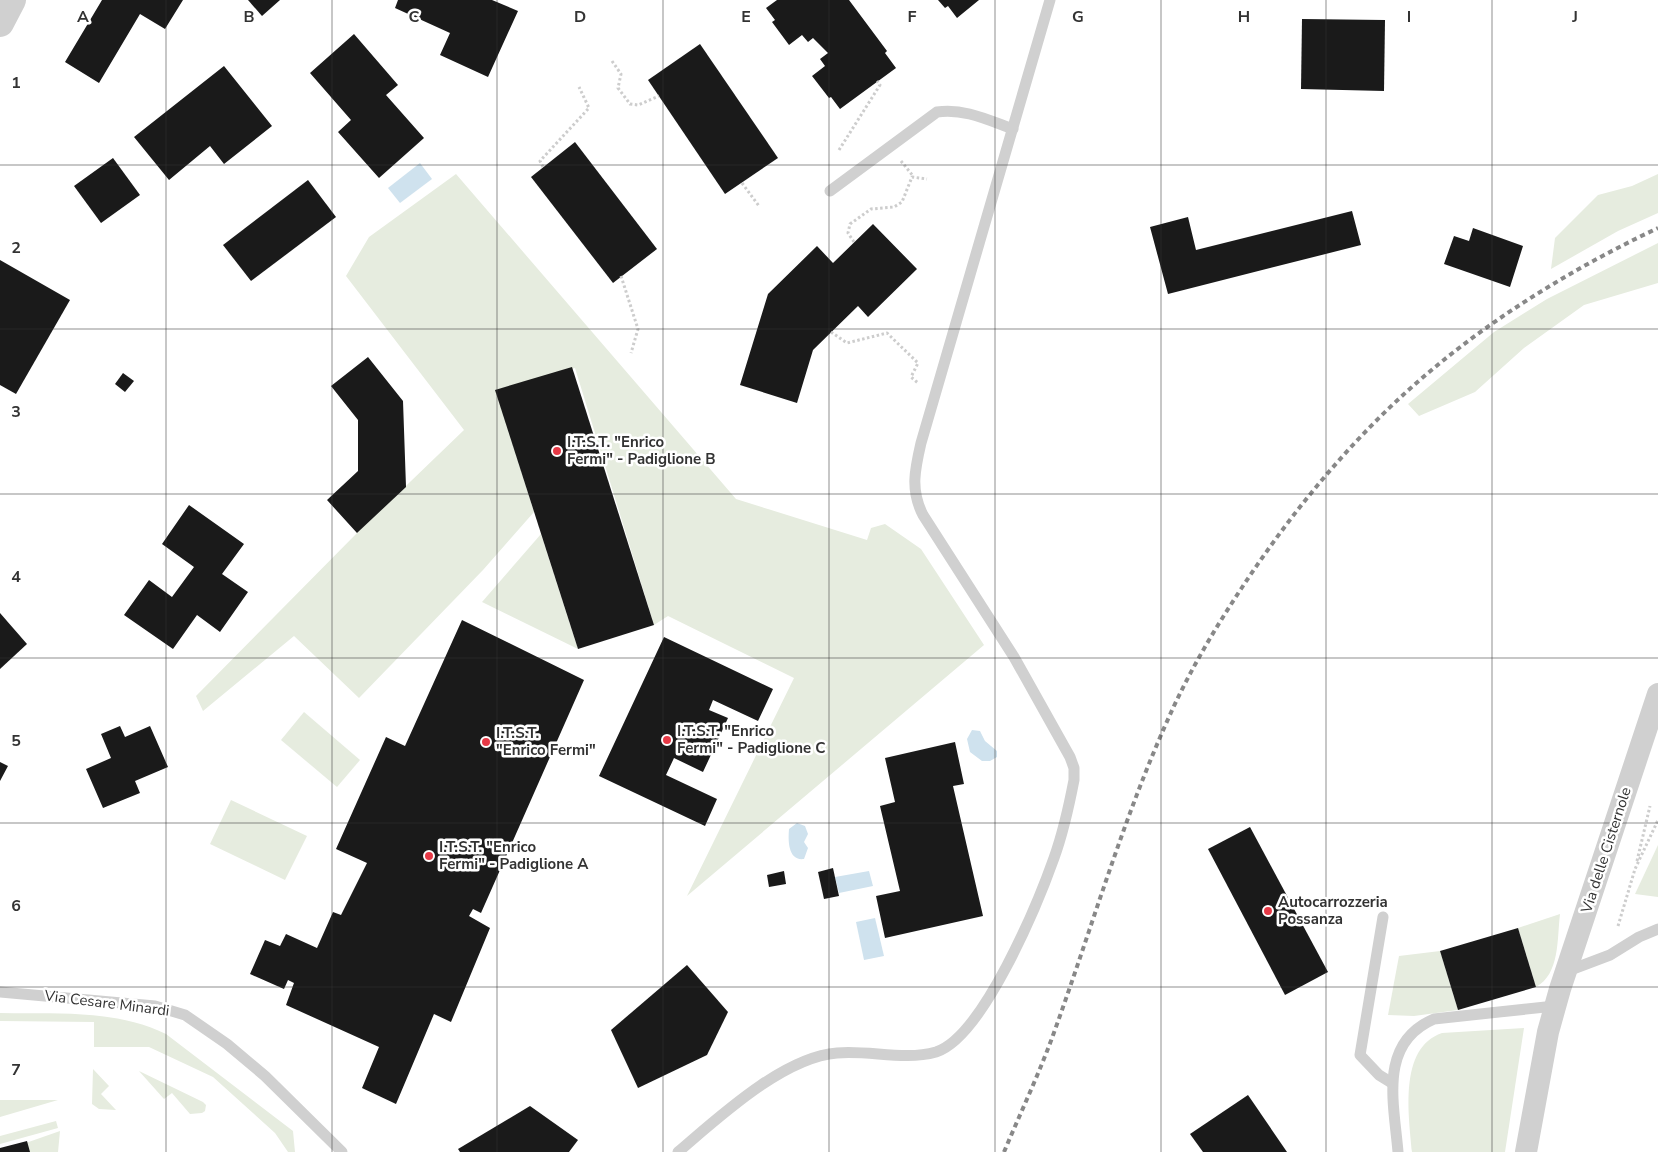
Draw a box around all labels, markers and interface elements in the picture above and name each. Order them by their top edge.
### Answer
text: A [77,6,89,28]
text: B [243,6,255,28]
text: C [409,6,420,28]
text: D [574,6,586,28]
text: E [741,6,751,28]
text: F [908,6,917,28]
text: G [1072,6,1084,28]
text: H [1238,6,1250,28]
text: I [1407,6,1411,28]
text: J [1571,6,1578,28]
text: 1 [11,72,21,94]
text: 2 [11,237,21,259]
text: 3 [11,401,21,423]
place label: I.T.S.T. "Enrico Fermi" - Padiglione B [567,432,716,469]
marker: I.T.S.T. "Enrico Fermi" - Padiglione B [551,445,563,457]
text: 4 [11,566,21,588]
place label: I.T.S.T. "Enrico Fermi" - Padiglione C [677,721,825,758]
place label: I.T.S.T. "Enrico Fermi" [496,723,596,760]
text: 5 [11,730,21,752]
marker: I.T.S.T. "Enrico Fermi" - Padiglione C [661,734,673,746]
marker: I.T.S.T. "Enrico Fermi" [480,736,492,748]
street label: Via delle Cisternole [1576,784,1636,917]
place label: I.T.S.T. "Enrico Fermi" - Padiglione A [439,837,589,874]
marker: I.T.S.T. "Enrico Fermi" - Padiglione A [423,850,435,862]
place label: Autocarrozzeria Possanza [1278,892,1388,929]
text: 6 [11,895,21,917]
marker: Autocarrozzeria Possanza [1262,905,1274,917]
street label: Via Cesare Minardi [42,985,171,1021]
text: 7 [11,1059,21,1081]

